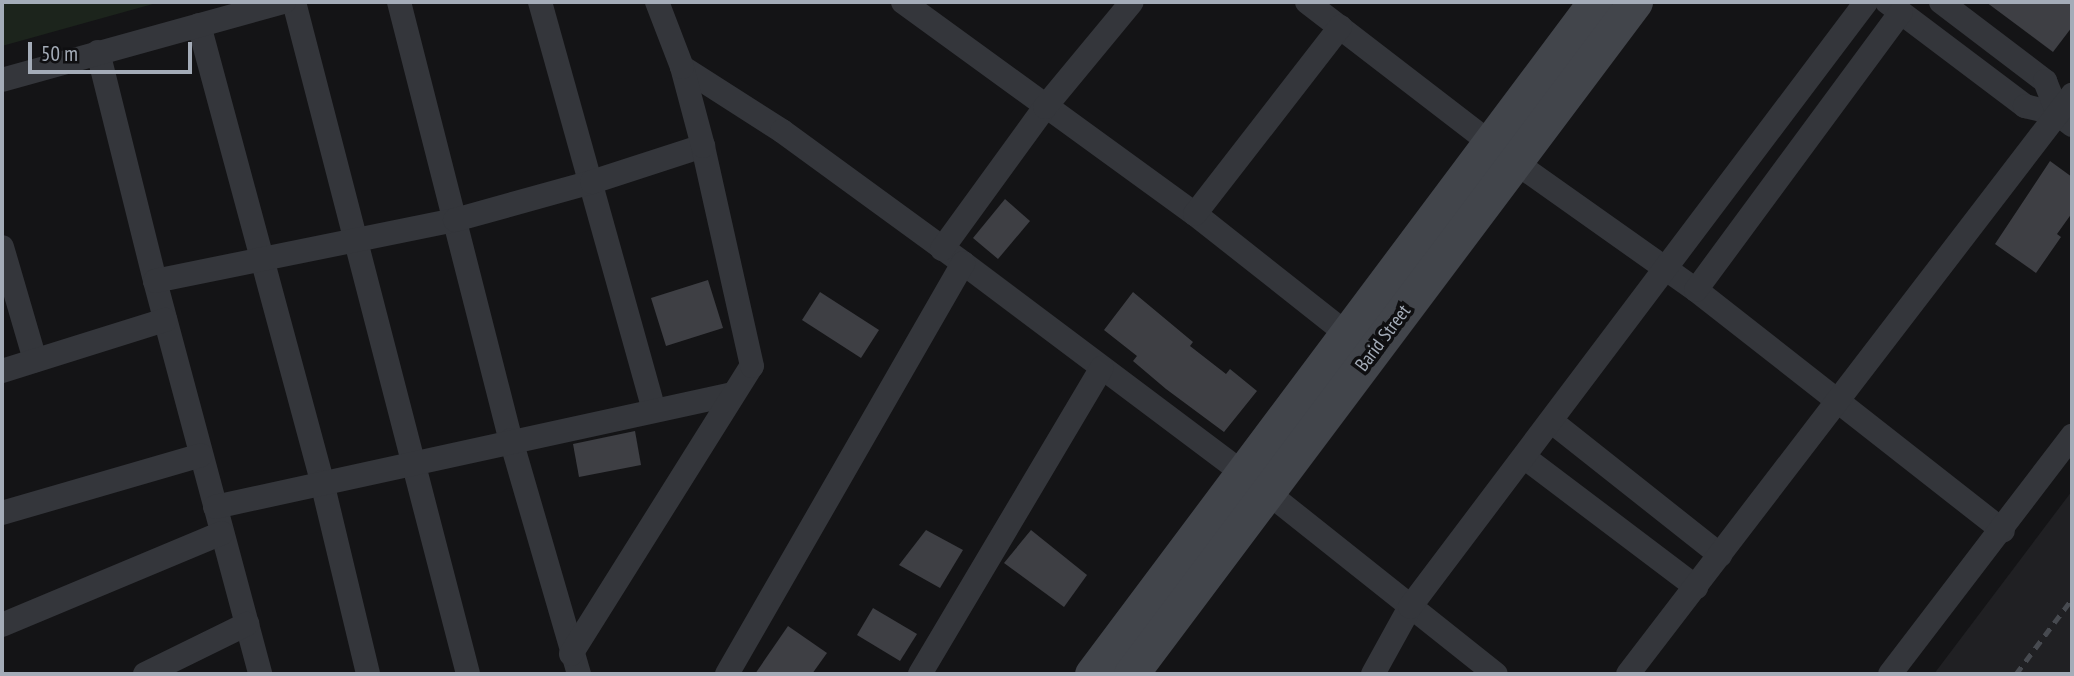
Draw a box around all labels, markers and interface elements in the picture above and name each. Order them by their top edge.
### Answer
scale bar [32,28,196,72]
text: 50 m [41,40,78,67]
street label: Barid Street [1351,300,1415,376]

